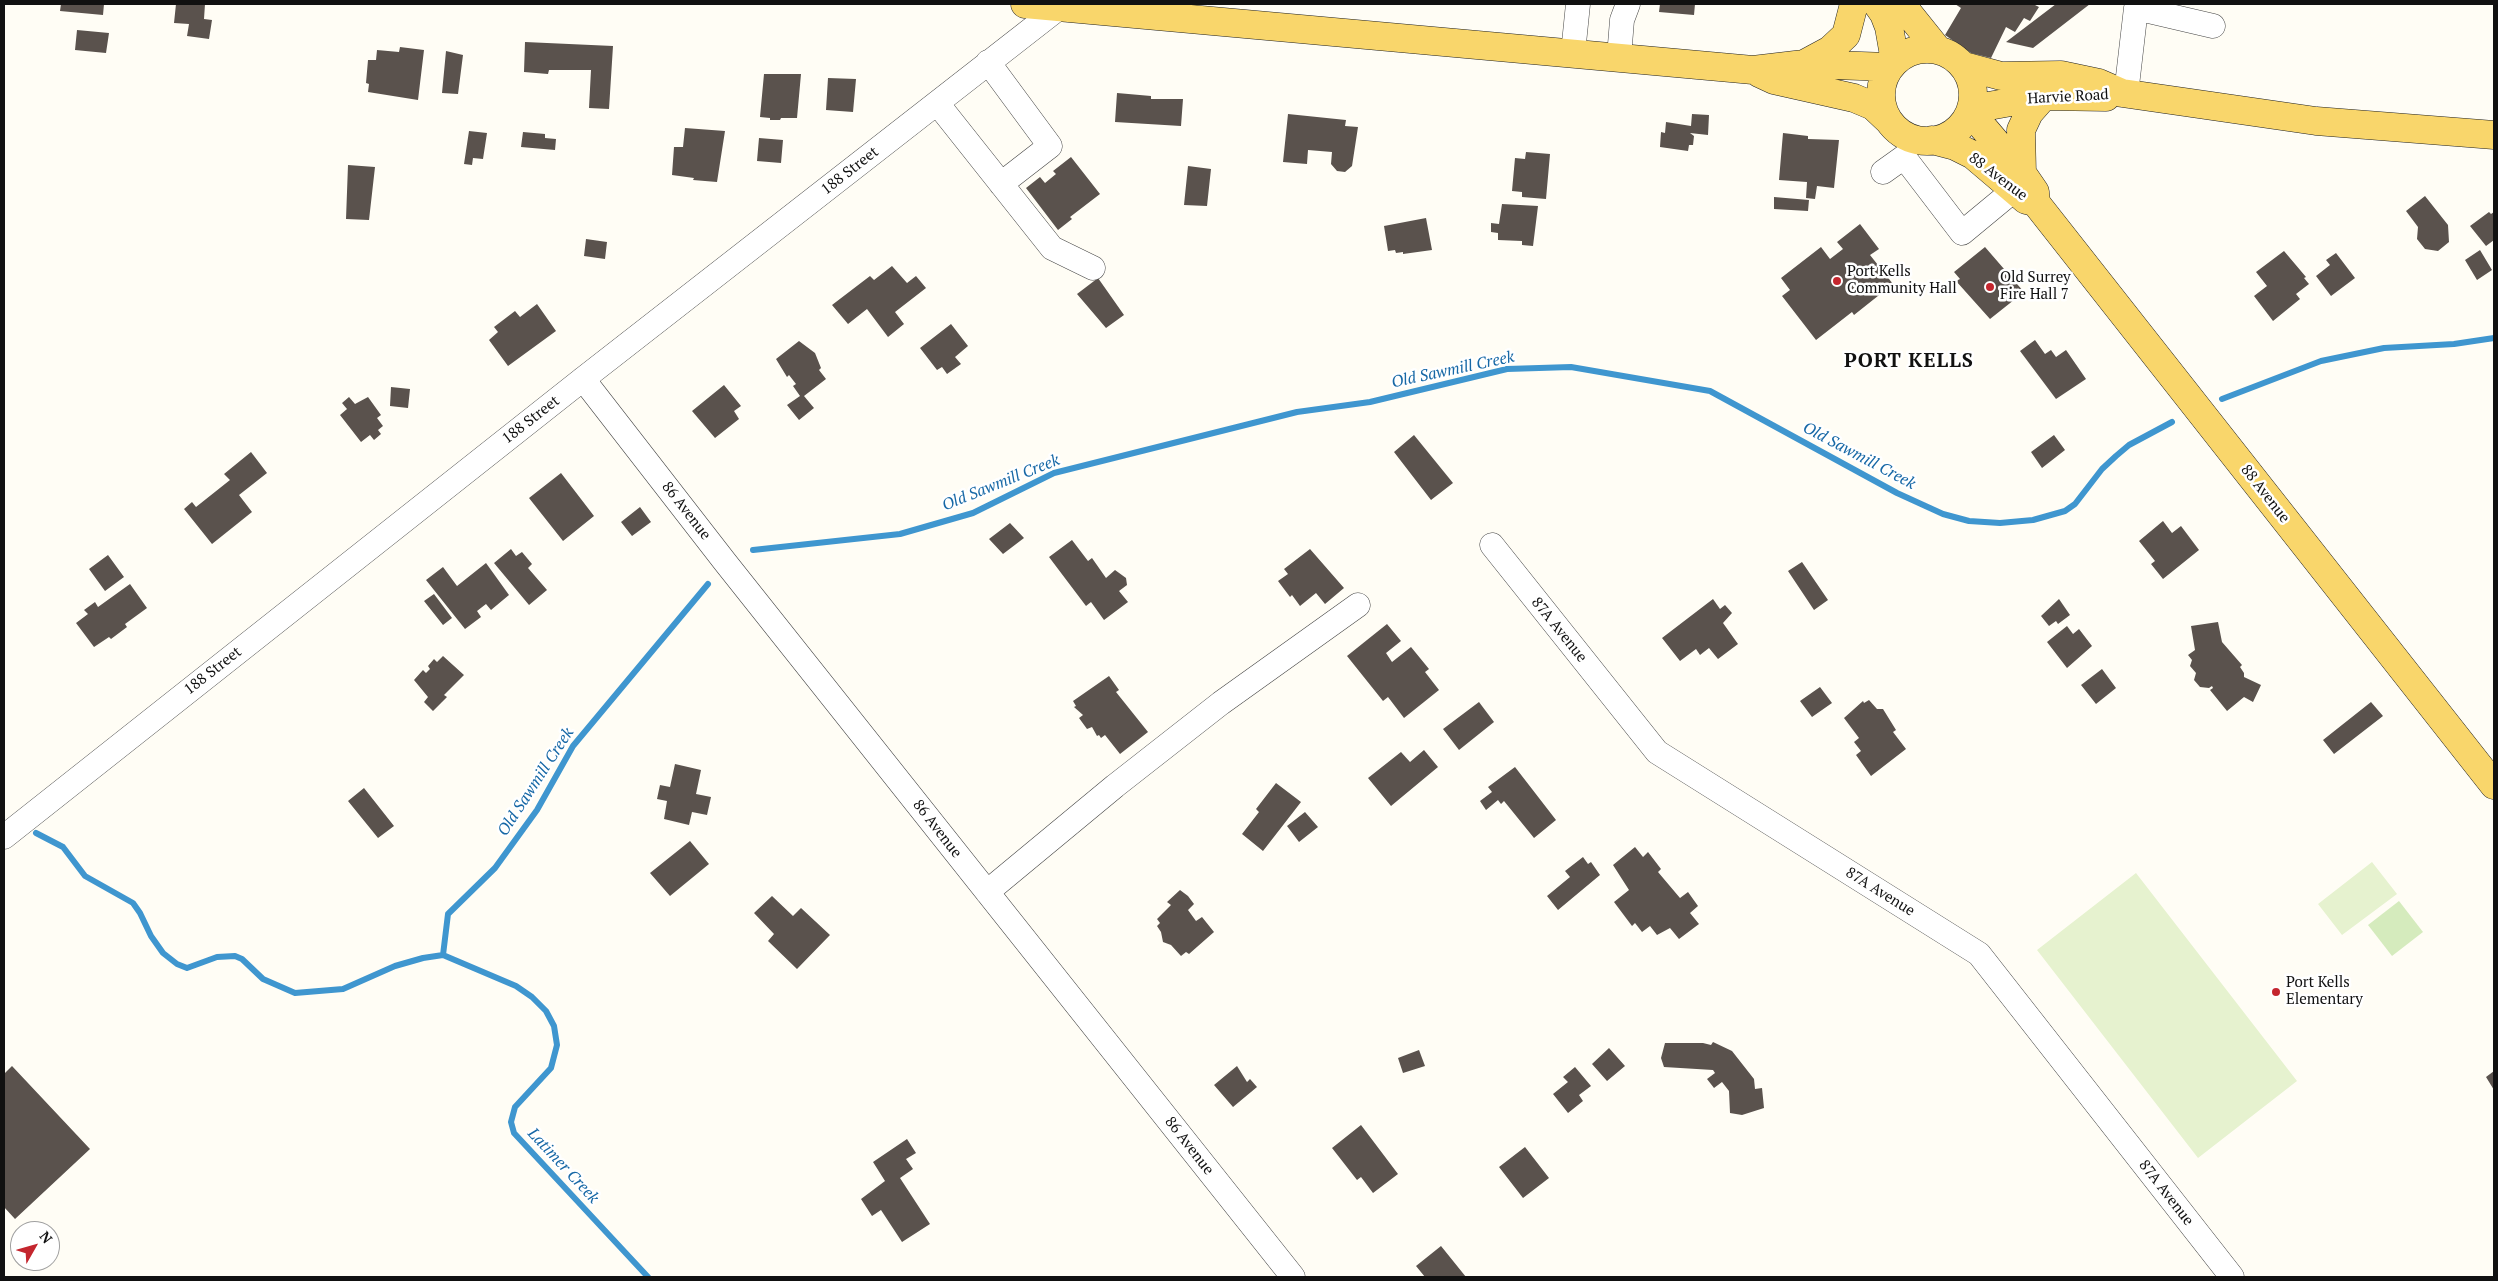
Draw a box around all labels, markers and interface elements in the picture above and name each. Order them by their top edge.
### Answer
street label: Harvie Road [2027,86,2109,108]
street label: 188 Street [818,143,882,199]
street label: 88 Avenue [1965,149,2031,205]
place label: Port Kells Community Hall [1847,263,1957,298]
place label: Old Surrey Fire Hall 7 [2000,269,2071,304]
marker: Port Kells Community Hall [1831,275,1843,287]
marker: Old Surrey Fire Hall 7 [1984,281,1996,293]
water label: Old Sawmill Creek [1390,348,1516,392]
district label: PORT KELLS [1843,349,1975,373]
street label: 188 Street [499,392,563,448]
water label: Old Sawmill Creek [1799,418,1919,494]
water label: Old Sawmill Creek [939,451,1063,515]
street label: 88 Avenue [2237,461,2293,527]
street label: 86 Avenue [658,478,714,544]
street label: 87A Avenue [1527,594,1591,666]
street label: 188 Street [181,643,245,699]
water label: Old Sawmill Creek [494,724,578,840]
street label: 86 Avenue [909,796,965,862]
street label: 87A Avenue [1842,864,1918,920]
place label: Port Kells Elementary [2286,974,2363,1009]
marker: Port Kells Elementary [2270,986,2282,998]
street label: 86 Avenue [1161,1113,1217,1179]
water label: Latimer Creek [523,1124,603,1208]
street label: 87A Avenue [2135,1157,2197,1229]
north arrow [10,1221,60,1271]
text: N [36,1227,57,1247]

